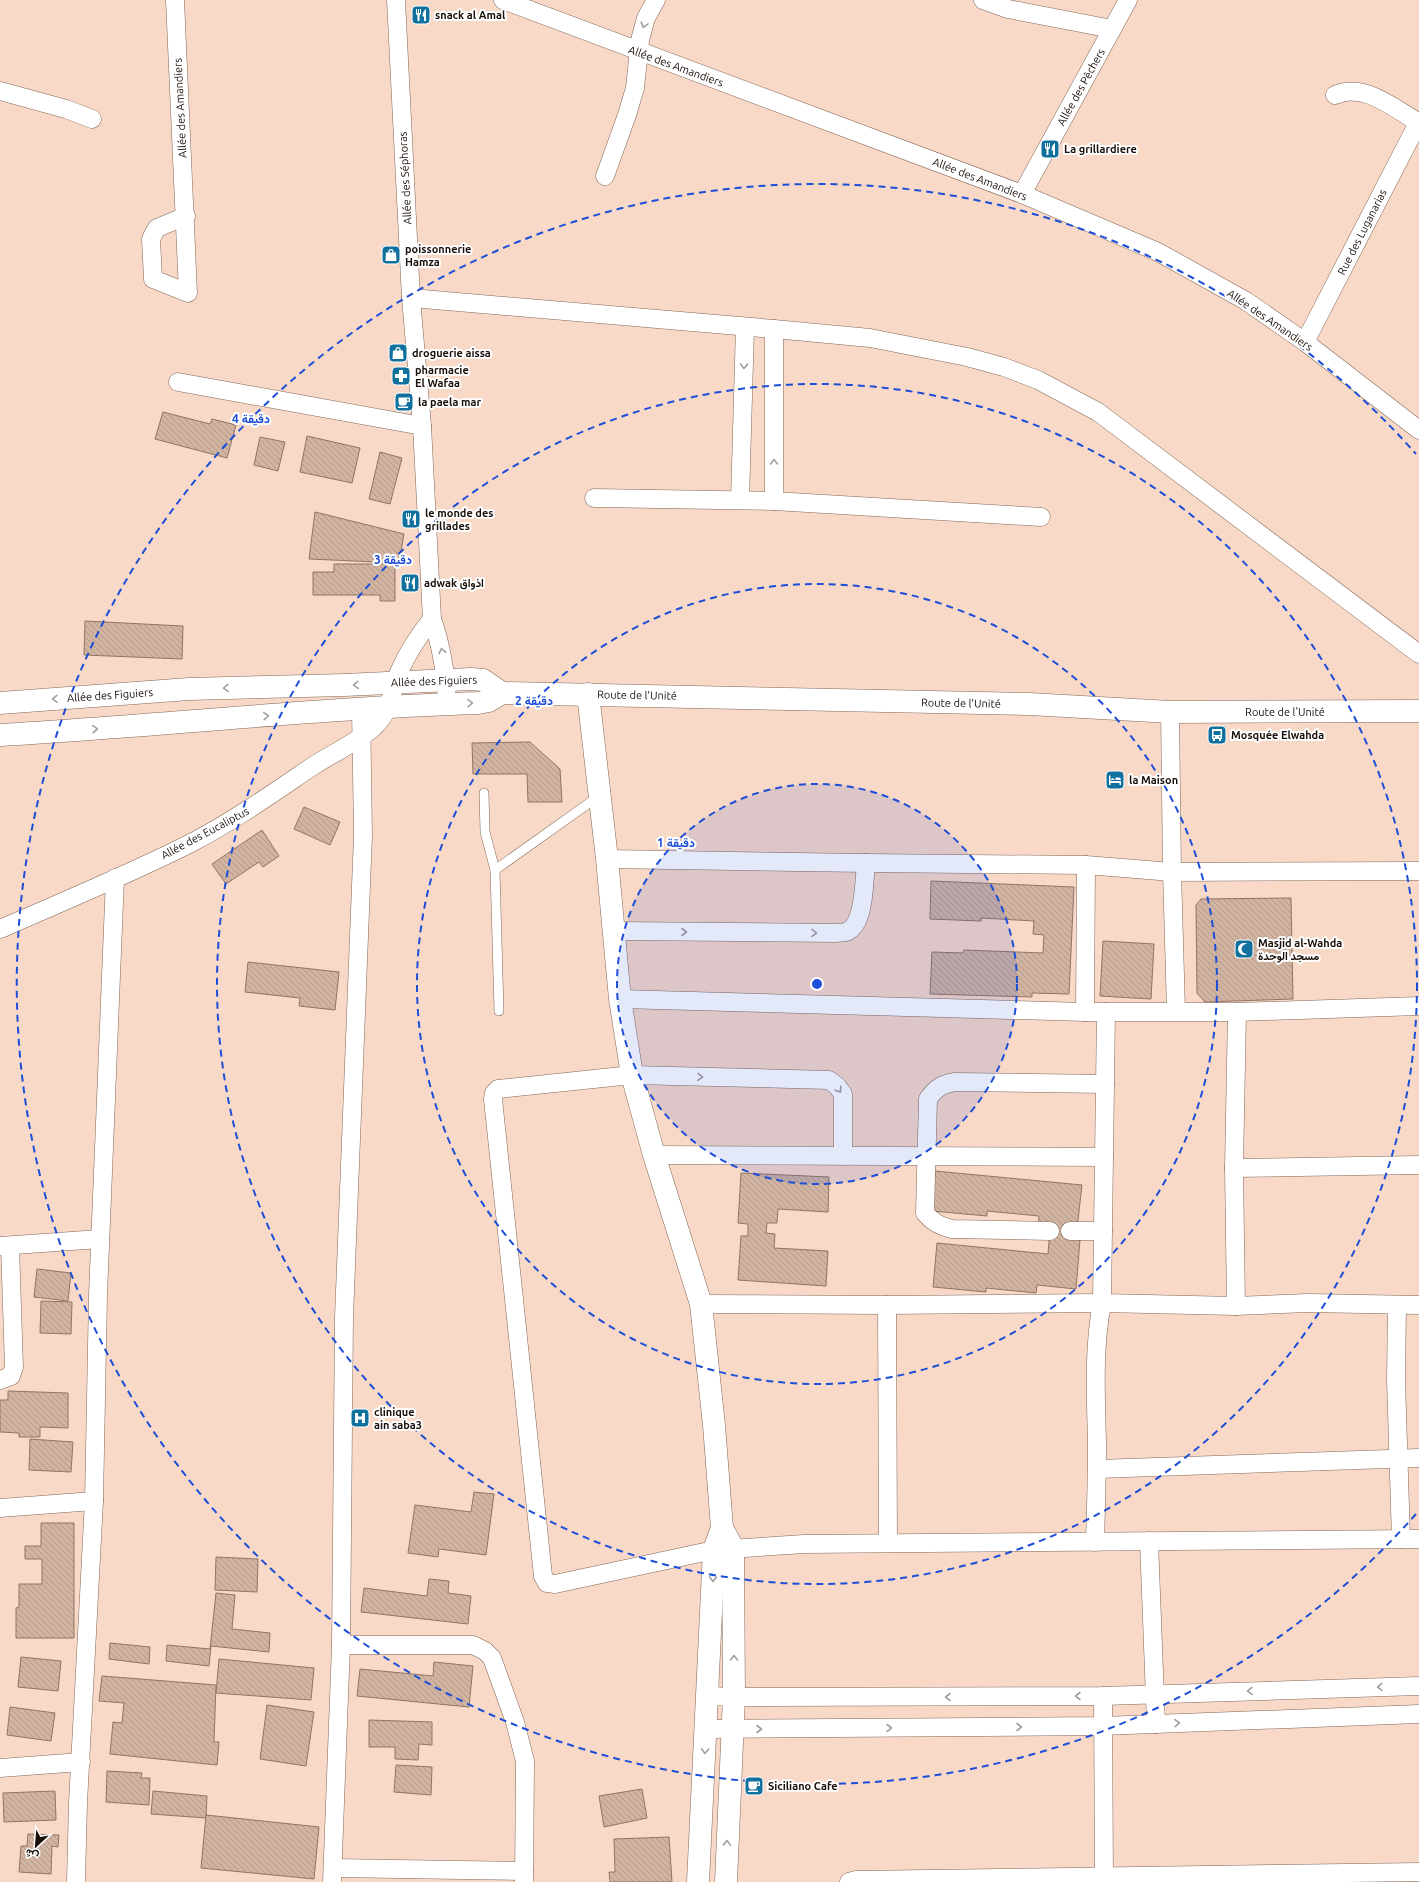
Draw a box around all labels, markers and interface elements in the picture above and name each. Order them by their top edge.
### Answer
restaurant icon: snack al Amal [410,4,432,26]
place label: snack al Amal [435,9,506,21]
one-way arrow [640,21,649,28]
street label: Allée des Amandiers [627,43,725,89]
street label: Allée des Pêchers [1055,46,1107,128]
street label: Allée des Amandiers [171,57,189,158]
street label: Allée des Séphoras [397,131,413,225]
restaurant icon: La grillardiere [1039,138,1061,160]
place label: La grillardiere [1064,143,1137,155]
street label: Allée des Amandiers [931,155,1029,203]
street label: Rue des Luganarias [1335,187,1389,277]
place label: poissonnerie Hamza [405,243,471,268]
shop icon: poissonnerie Hamza [380,244,402,266]
street label: Allée des Amandiers [1225,287,1315,353]
shop icon: droguerie aissa [387,342,409,364]
place label: droguerie aissa [412,347,491,359]
one-way arrow [739,363,748,369]
place label: pharmacie El Wafaa [415,364,469,389]
pharmacy icon: pharmacie El Wafaa [390,365,412,387]
cafe icon: la paela mar [393,391,415,413]
place label: la paela mar [418,396,481,408]
text: 4 دقيقة [232,412,270,426]
one-way arrow [770,459,778,465]
place label: le monde des grillades [425,507,493,532]
restaurant icon: le monde des grillades [400,508,422,530]
text: 3 دقيقة [374,553,412,567]
restaurant icon: adwak اذواق [399,572,421,594]
place label: adwak اذواق [424,577,484,590]
one-way arrow [438,648,446,654]
street label: Allée des Figuiers [391,673,477,688]
one-way arrow [353,680,359,689]
one-way arrow [223,684,229,693]
street label: Allée des Figuiers [67,686,154,704]
street label: Route de l'Unité [597,688,677,702]
text: 2 دقيقة [515,694,553,708]
one-way arrow [52,695,58,704]
street label: Route de l'Unité [921,696,1001,710]
one-way arrow [467,699,473,707]
street label: Route de l'Unité [1245,706,1325,718]
one-way arrow [263,711,269,720]
one-way arrow [92,724,98,733]
bus stop icon: Mosquée Elwahda [1206,724,1228,746]
place label: Mosquée Elwahda [1231,729,1324,741]
hotel icon: la Maison [1104,769,1126,791]
place label: la Maison [1129,774,1178,786]
street label: Allée des Eucaliptus [159,805,251,861]
text: 1 دقيقة [657,836,695,850]
one-way arrow [681,928,687,936]
one-way arrow [811,929,817,937]
place label: Masjid al-Wahda مسجد الوحدة [1258,937,1342,963]
mosque icon: Masjid al-Wahda مسجد الوحدة [1233,938,1255,960]
centre of rings [810,977,824,991]
one-way arrow [697,1073,703,1081]
one-way arrow [834,1086,841,1093]
place label: clinique ain saba3 [374,1406,422,1431]
hospital icon: clinique ain saba3 [349,1407,371,1429]
one-way arrow [708,1576,717,1582]
one-way arrow [730,1655,738,1661]
one-way arrow [1377,1683,1383,1691]
one-way arrow [1247,1687,1253,1695]
one-way arrow [1075,1692,1081,1700]
one-way arrow [945,1693,951,1701]
one-way arrow [1174,1719,1180,1728]
one-way arrow [886,1723,892,1732]
one-way arrow [1016,1723,1022,1731]
one-way arrow [756,1725,762,1733]
one-way arrow [700,1748,709,1754]
cafe icon: Siciliano Cafe [743,1775,765,1797]
place label: Siciliano Cafe [768,1780,838,1792]
north arrow [16,1826,56,1866]
one-way arrow [723,1840,732,1846]
text: ش [23,1846,41,1863]

